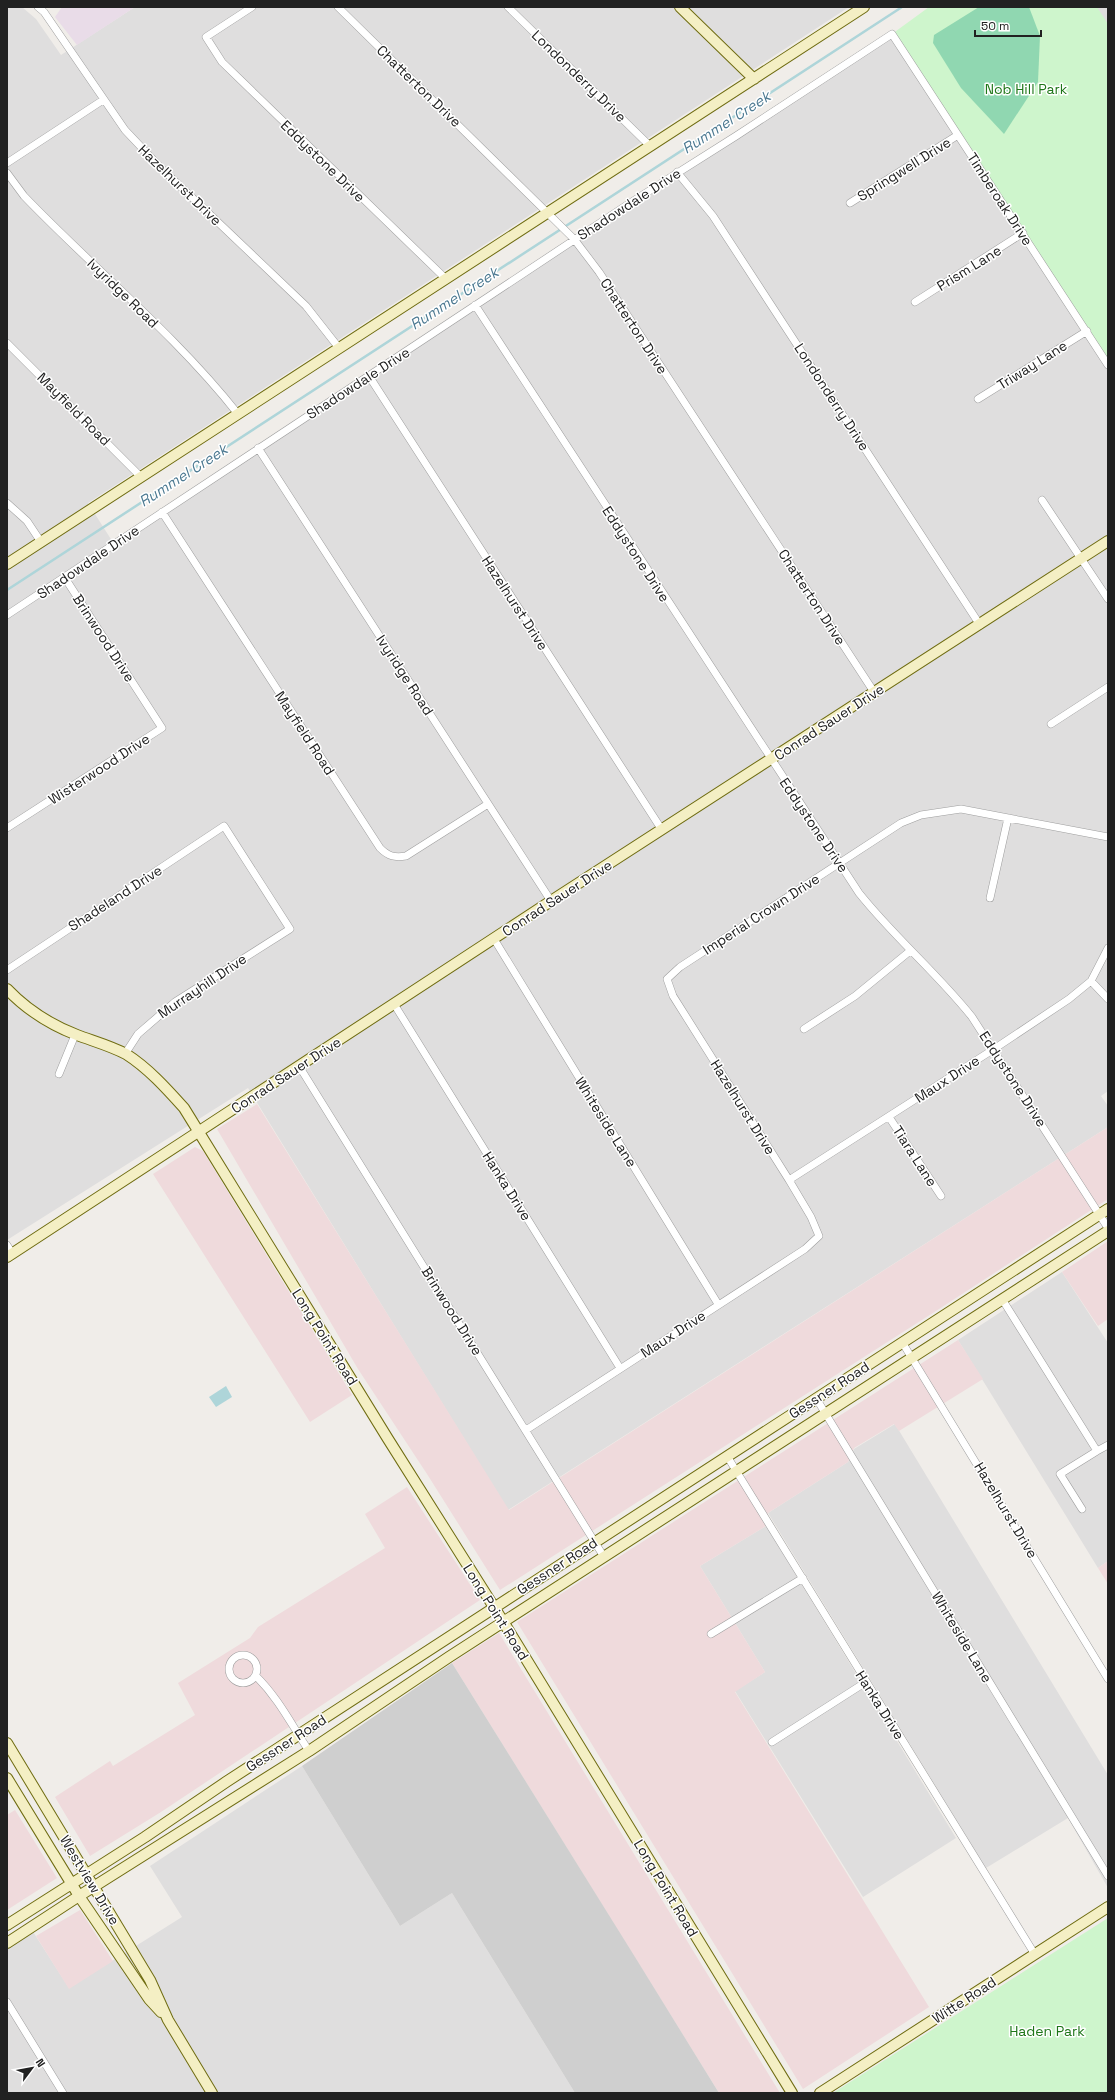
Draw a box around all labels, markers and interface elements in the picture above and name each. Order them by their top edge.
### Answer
scale bar [975,12,1041,38]
text: 50 m [981,18,1009,34]
street label: Londonderry Drive [528,26,630,126]
street label: Chatterton Drive [373,41,465,131]
park label: Nob Hill Park [985,80,1068,98]
water label: Rummel Creek [678,85,775,158]
street label: Eddystone Drive [277,116,369,206]
street label: Springwell Drive [854,133,954,205]
street label: Hazelhurst Drive [135,141,225,229]
street label: Timberoak Drive [963,149,1037,249]
street label: Shadowdale Drive [574,164,684,244]
street label: Prism Lane [933,241,1005,295]
street label: Ivyridge Road [83,254,163,332]
water label: Rummel Creek [406,261,503,334]
street label: Chatterton Drive [596,275,672,377]
street label: Triway Lane [993,336,1071,394]
street label: Londonderry Drive [791,340,873,454]
street label: Shadowdale Drive [303,343,413,423]
street label: Mayfield Road [34,369,114,449]
water label: Rummel Creek [135,438,232,511]
street label: Eddystone Drive [598,503,674,605]
street label: Shadowdale Drive [33,521,143,603]
street label: Chatterton Drive [774,546,850,648]
street label: Hazelhurst Drive [478,552,552,654]
street label: Brinwood Drive [69,591,139,685]
street label: Ivyridge Road [372,631,438,719]
street label: Conrad Sauer Drive [771,680,887,764]
street label: Mayfield Road [271,688,339,778]
street label: Wisterwood Drive [45,730,153,808]
street label: Eddystone Drive [776,774,852,876]
street label: Conrad Sauer Drive [499,856,615,940]
street label: Shadeland Drive [65,861,165,935]
street label: Imperial Crown Drive [699,869,823,959]
street label: Murrayhill Drive [154,950,250,1022]
street label: Eddystone Drive [975,1028,1051,1130]
street label: Conrad Sauer Drive [228,1033,344,1117]
street label: Maux Drive [911,1051,983,1107]
street label: Hazelhurst Drive [706,1056,780,1158]
street label: Whiteside Lane [571,1074,641,1170]
street label: Tiara Lane [889,1122,941,1190]
street label: Hanka Drive [479,1148,535,1224]
street label: Brinwood Drive [418,1263,486,1359]
street label: Long Point Road [288,1285,362,1389]
street label: Maux Drive [637,1306,709,1362]
street label: Gessner Road [785,1357,873,1423]
street label: Hazelhurst Drive [970,1459,1042,1561]
street label: Gessner Road [513,1533,601,1599]
street label: Long Point Road [459,1560,533,1664]
street label: Whiteside Lane [928,1588,996,1686]
street label: Hanka Drive [852,1667,908,1743]
street label: Gessner Road [242,1710,330,1776]
street label: Westview Drive [56,1832,124,1928]
street label: Long Point Road [630,1836,702,1940]
street label: Witte Road [929,1973,999,2027]
park label: Haden Park [1009,2022,1085,2040]
north arrow [12,2048,52,2088]
text: N [33,2056,48,2070]

